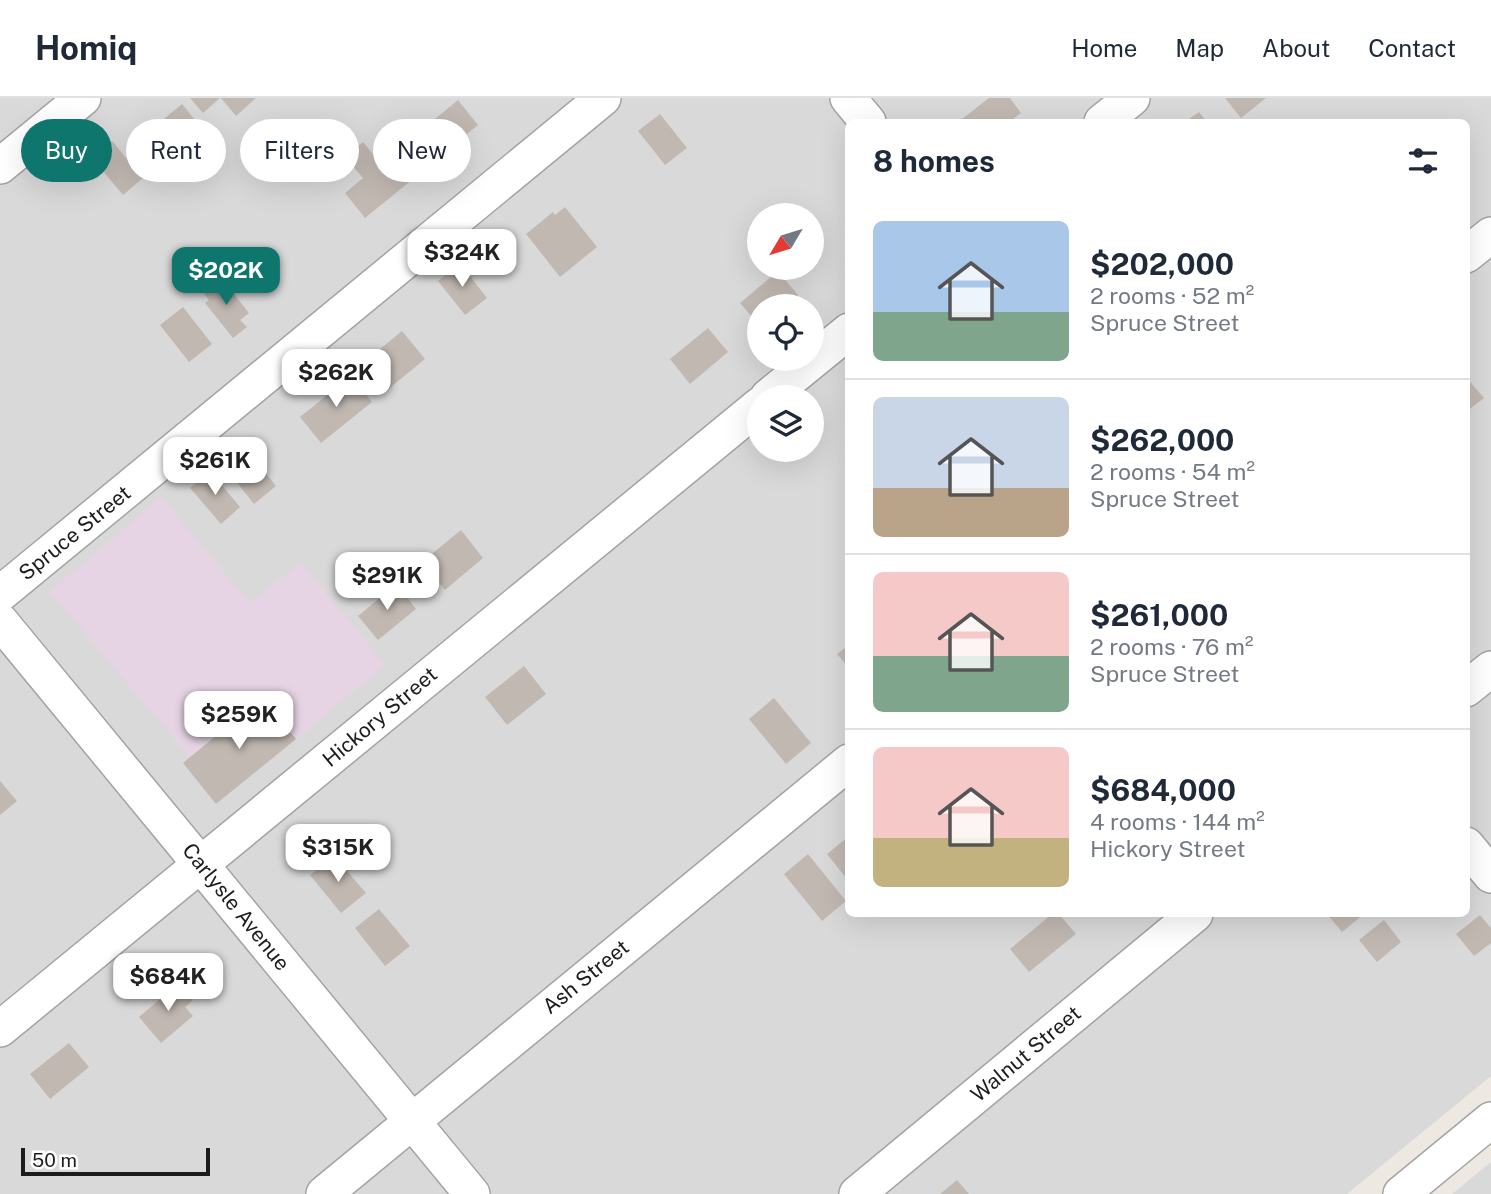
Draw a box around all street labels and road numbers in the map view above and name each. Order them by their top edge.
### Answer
street label: Spruce Street [14,480,136,585]
street label: Hickory Street [317,661,442,772]
street label: Carlysle Avenue [177,838,295,975]
street label: Ash Street [537,934,634,1019]
street label: Walnut Street [966,1000,1086,1107]

